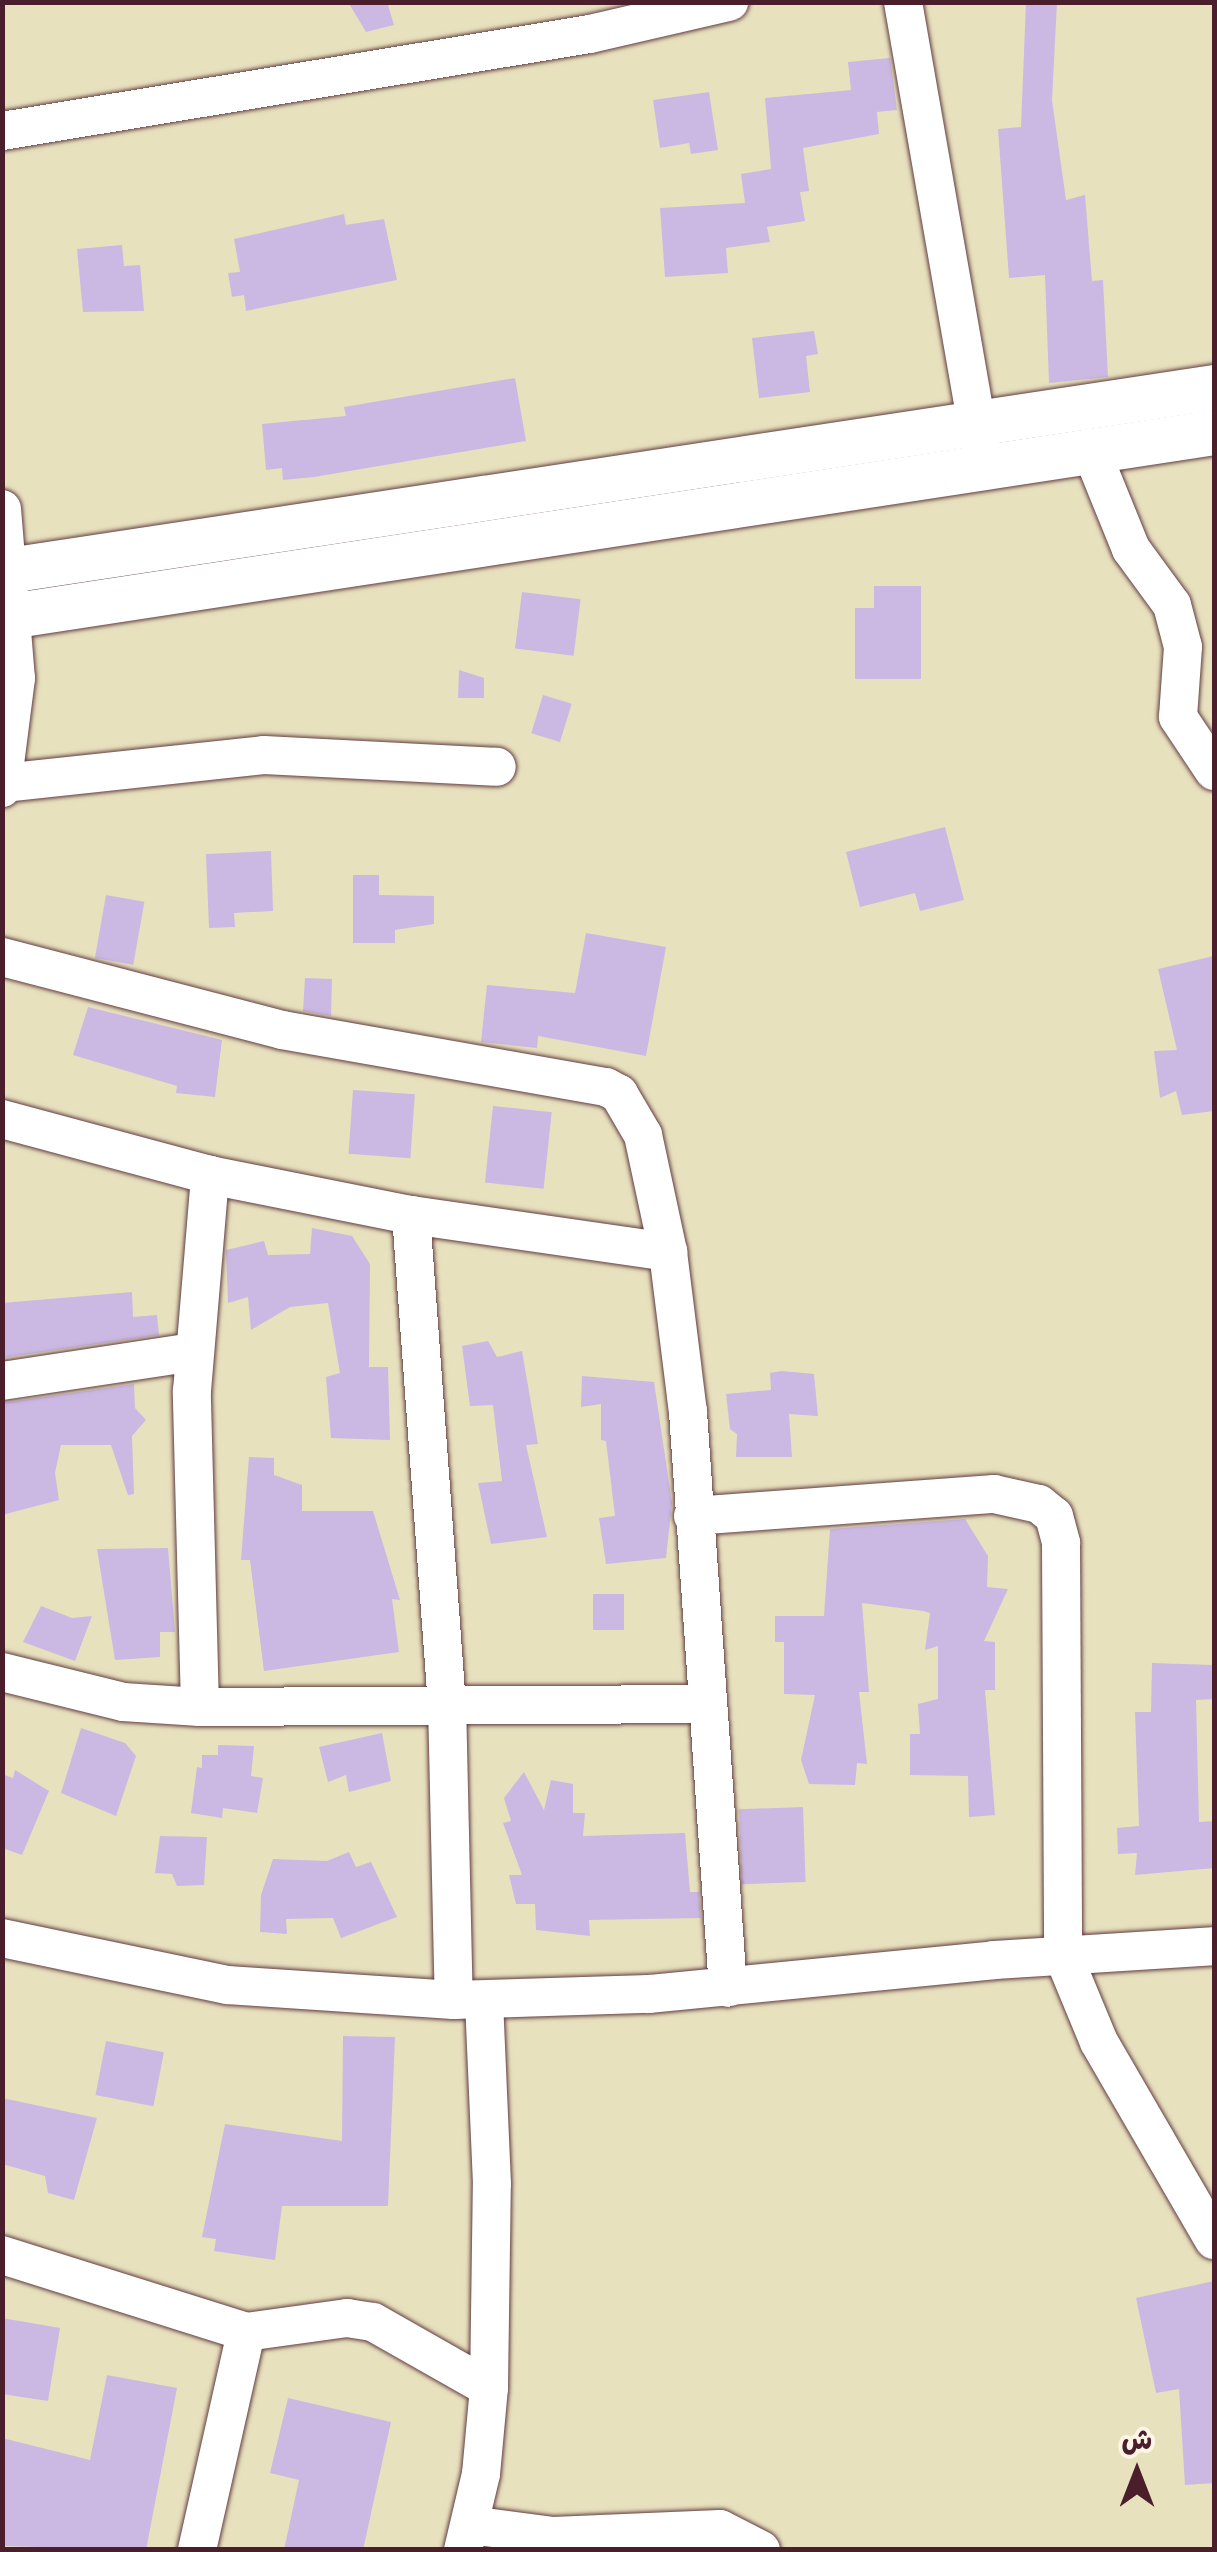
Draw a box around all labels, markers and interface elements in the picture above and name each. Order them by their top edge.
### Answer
north arrow [1087,2422,1187,2522]
text: ش [1122,2423,1152,2460]

